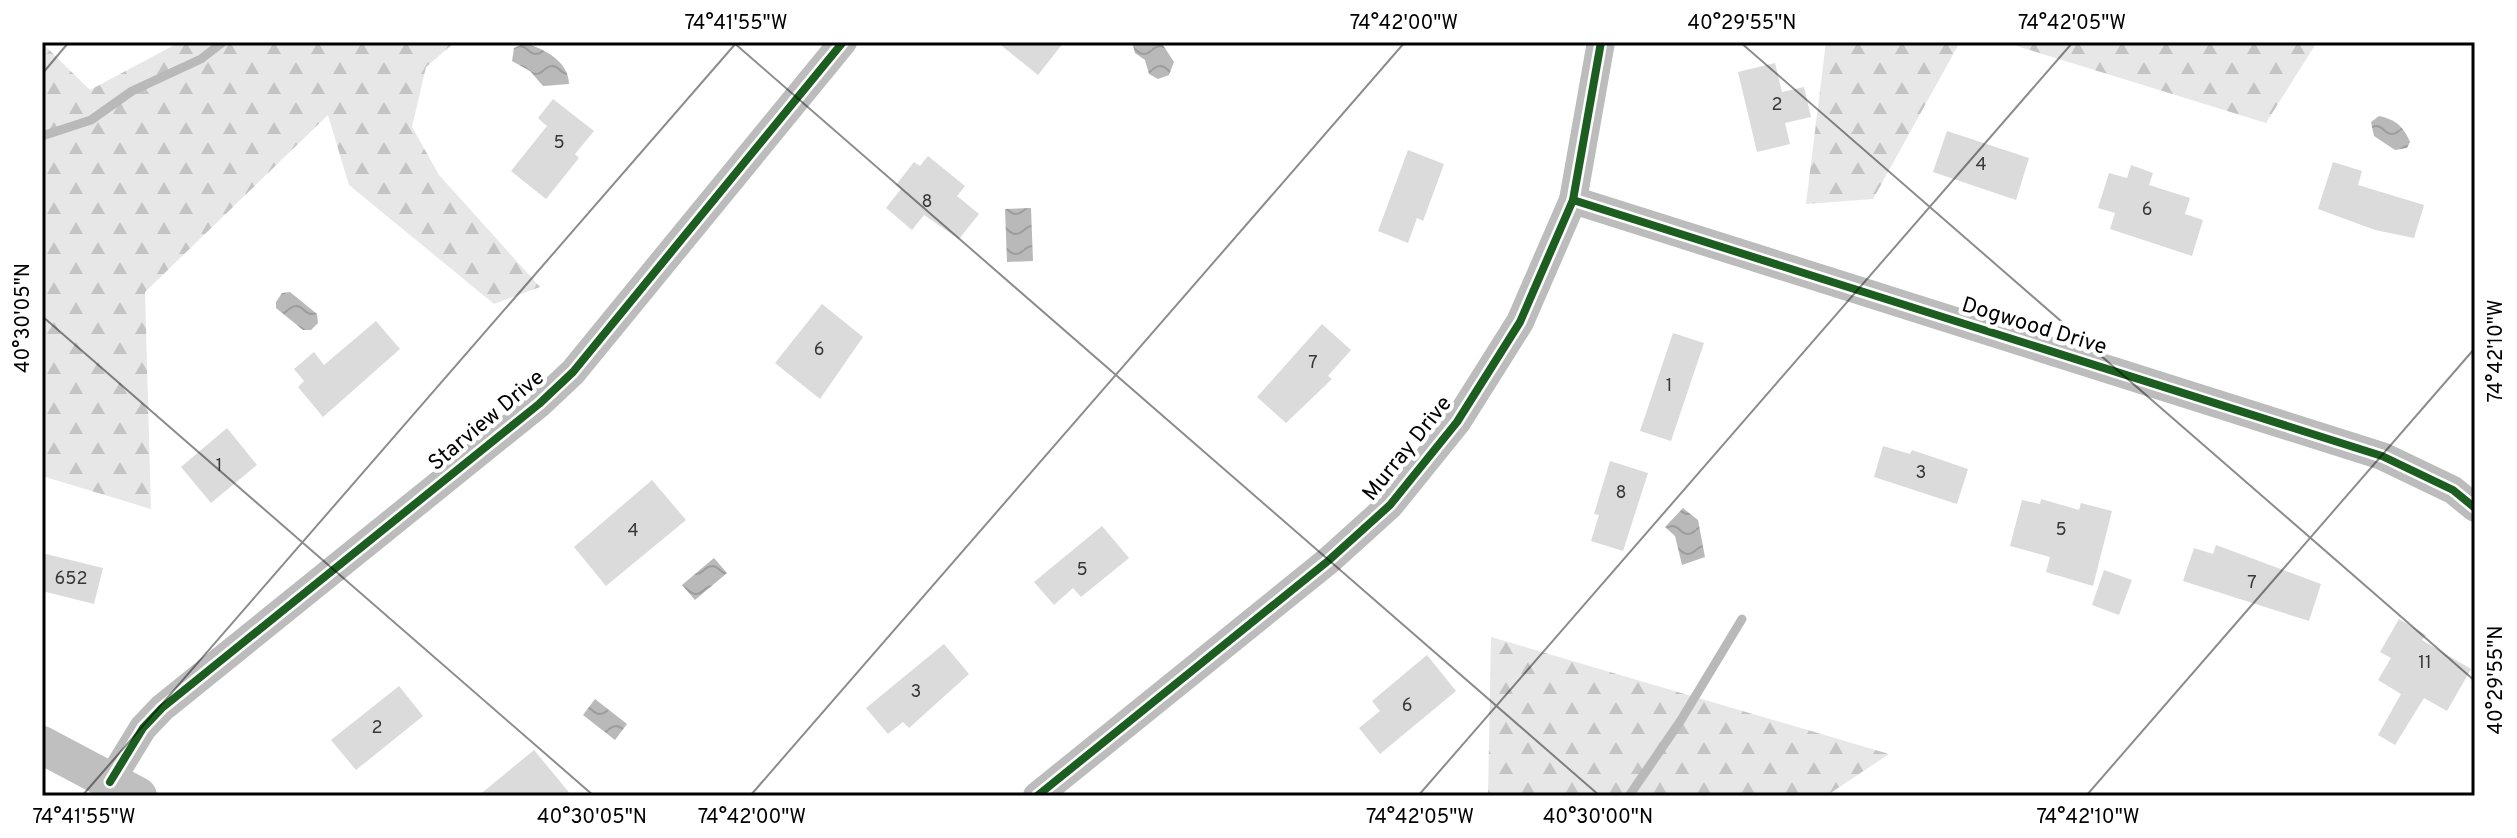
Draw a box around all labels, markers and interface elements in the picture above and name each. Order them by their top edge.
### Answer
text: 74°41'55"W [685,11,787,37]
text: 74°42'00"W [1350,11,1458,37]
text: 40°29'55"N [1688,11,1796,37]
text: 74°42'05"W [2018,11,2126,37]
house number: 2 [1771,94,1783,117]
house number: 5 [553,132,565,155]
house number: 4 [1975,154,1987,177]
house number: 8 [922,191,933,214]
house number: 6 [2142,199,2152,222]
text: 40°30'05"N [11,263,37,373]
street label: Dogwood Drive [1958,292,2110,362]
text: 74°42'10"W [2484,299,2510,403]
house number: 6 [814,339,824,362]
house number: 7 [1308,352,1318,375]
street label: Starview Drive [423,365,551,477]
house number: 1 [1666,375,1672,398]
street label: Murray Drive [1357,391,1459,507]
house number: 1 [216,455,222,478]
house number: 3 [1916,462,1926,485]
house number: 8 [1616,482,1627,505]
house number: 5 [2055,519,2067,542]
house number: 4 [627,520,639,543]
house number: 5 [1076,559,1088,582]
house number: 652 [55,568,87,591]
house number: 7 [2247,572,2257,595]
text: 40°29'55"N [2484,626,2510,734]
house number: 11 [2418,652,2432,675]
house number: 3 [911,681,921,704]
house number: 6 [1402,695,1412,718]
house number: 2 [371,717,383,740]
text: 74°41'55"W [33,805,135,831]
text: 40°30'05"N [537,805,647,831]
text: 74°42'00"W [698,805,806,831]
text: 74°42'05"W [1366,805,1474,831]
text: 40°30'00"N [1543,805,1653,831]
text: 74°42'10"W [2036,805,2140,831]

